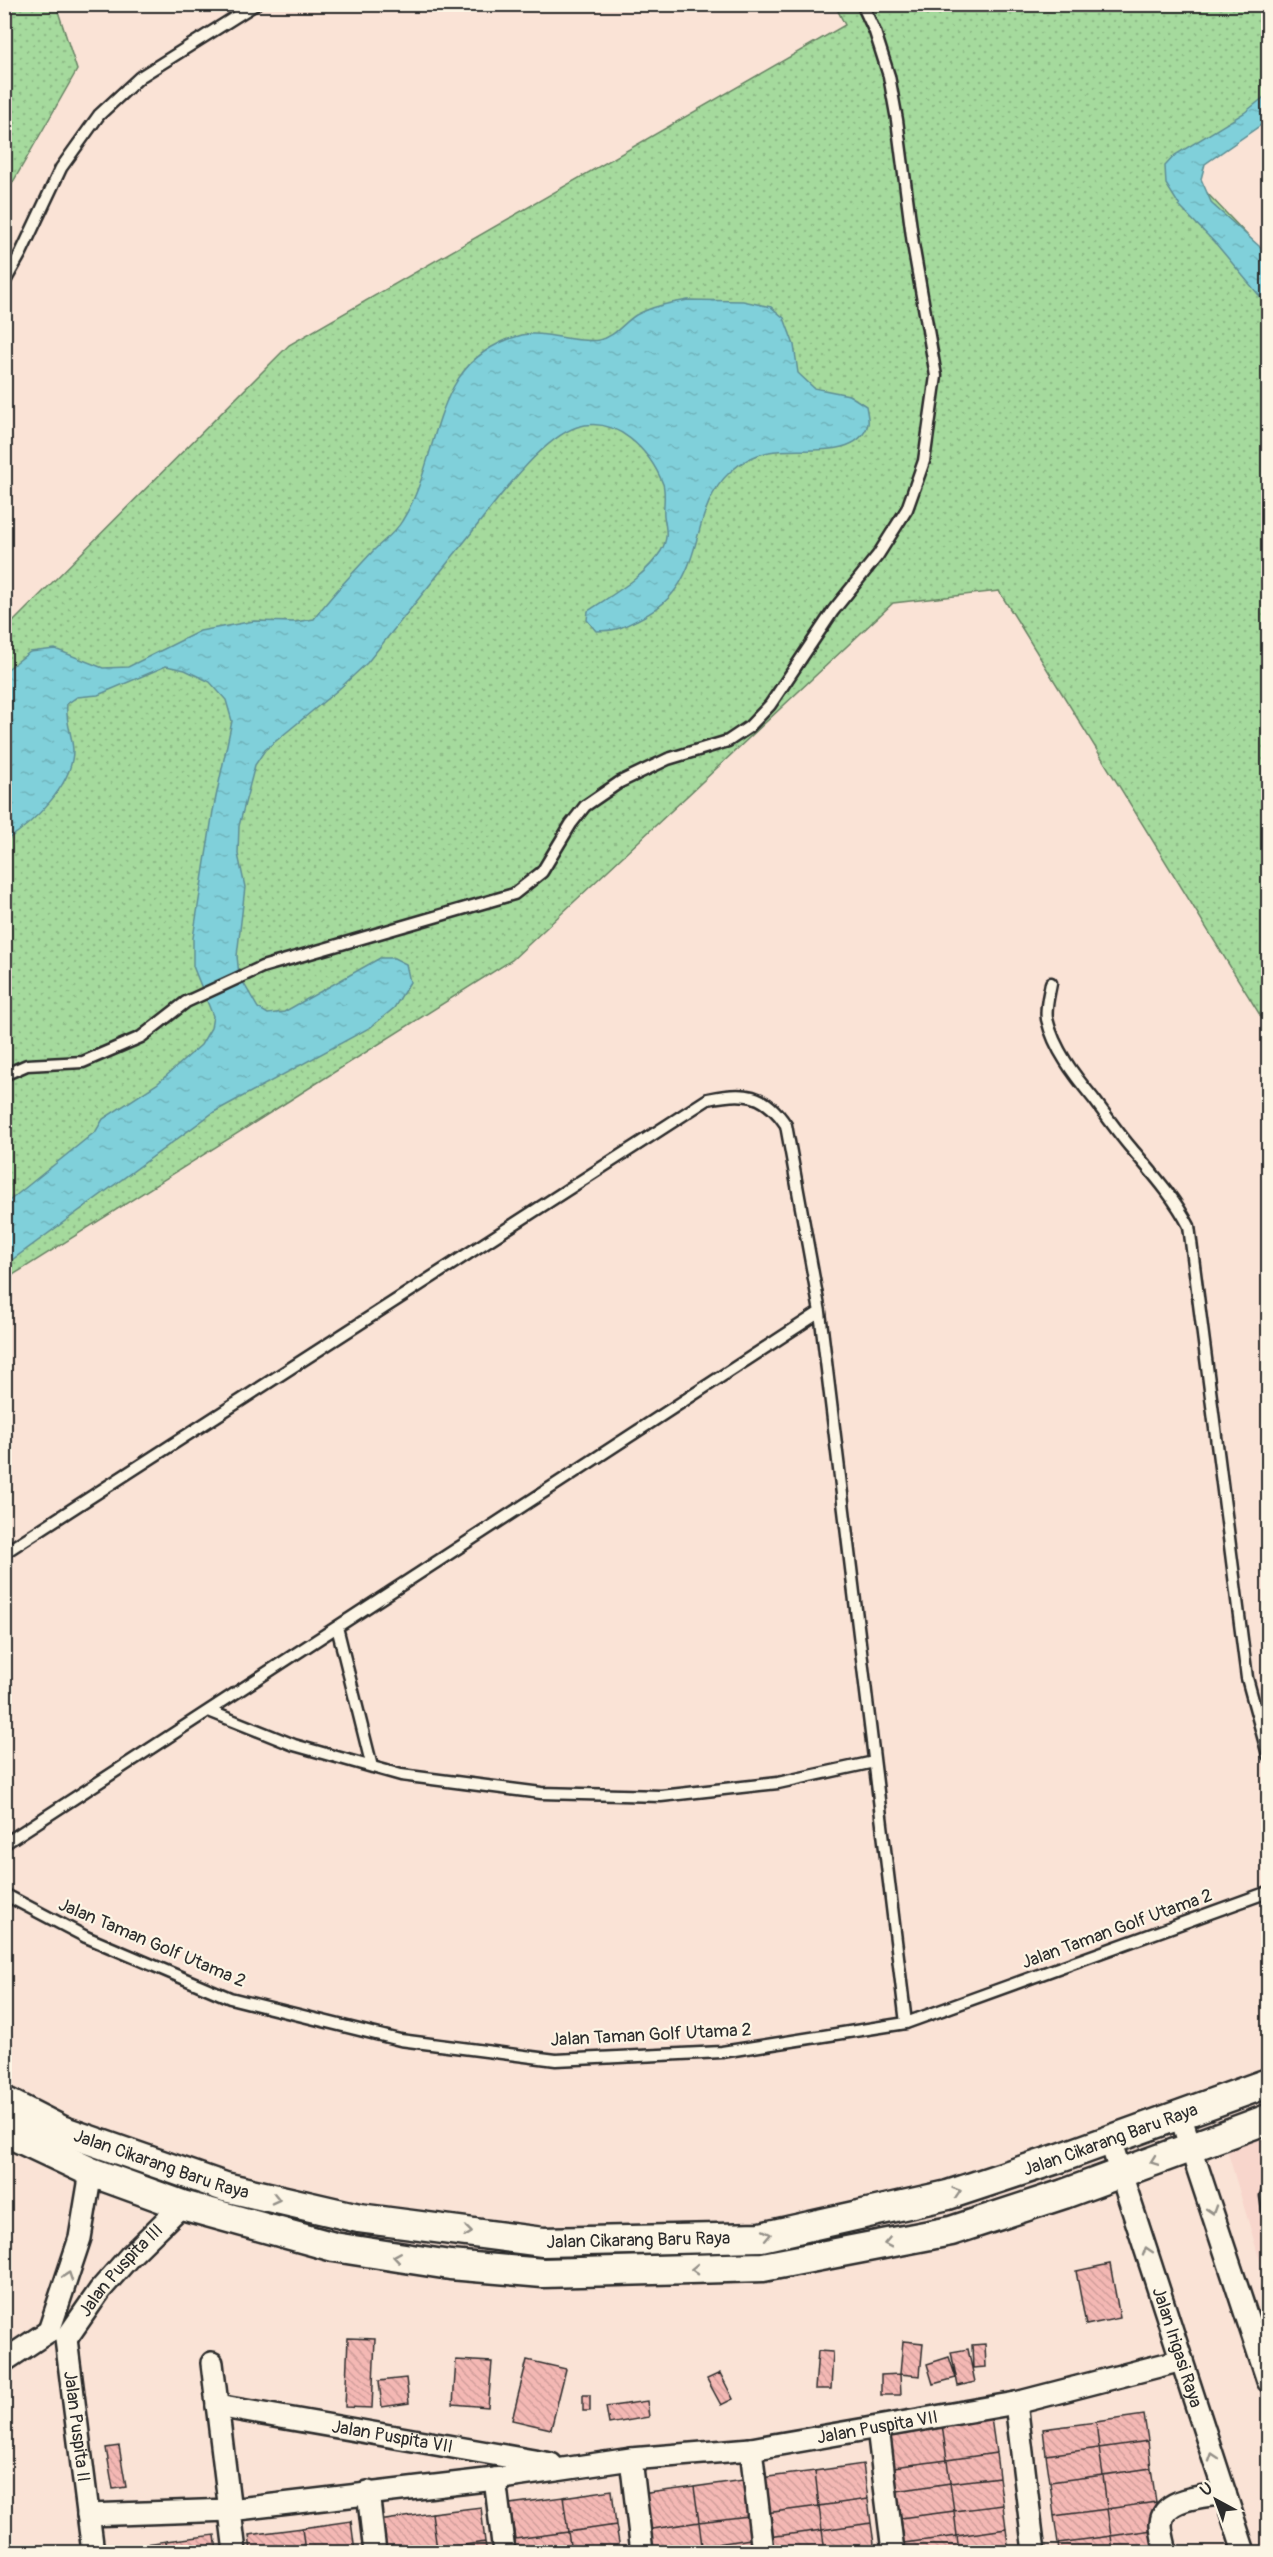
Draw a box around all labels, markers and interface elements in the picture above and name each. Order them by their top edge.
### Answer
street label: Jalan Taman Golf Utama 2 [1018,1884,1216,1974]
street label: Jalan Taman Golf Utama 2 [55,1893,249,1993]
street label: Jalan Taman Golf Utama 2 [550,2018,752,2052]
street label: Jalan Cikarang Baru Raya [1020,2098,1201,2181]
street label: Jalan Cikarang Baru Raya [71,2124,251,2204]
one-way arrow [1149,2153,1160,2166]
one-way arrow [951,2186,962,2199]
one-way arrow [271,2192,281,2205]
one-way arrow [1205,2204,1217,2215]
street label: Jalan Puspita III [73,2219,168,2321]
one-way arrow [463,2226,473,2238]
street label: Jalan Cikarang Baru Raya [546,2226,730,2253]
one-way arrow [762,2229,772,2242]
one-way arrow [883,2236,893,2249]
one-way arrow [1141,2246,1154,2257]
one-way arrow [392,2251,401,2263]
one-way arrow [691,2263,700,2275]
one-way arrow [61,2271,74,2282]
street label: Jalan Irigasi Raya [1147,2284,1208,2411]
street label: Jalan Puspita II [59,2369,95,2483]
street label: Jalan Puspita VII [815,2405,940,2449]
street label: Jalan Puspita VII [330,2415,455,2458]
one-way arrow [1208,2452,1220,2463]
north arrow [1186,2470,1246,2530]
text: U [1196,2478,1218,2500]

